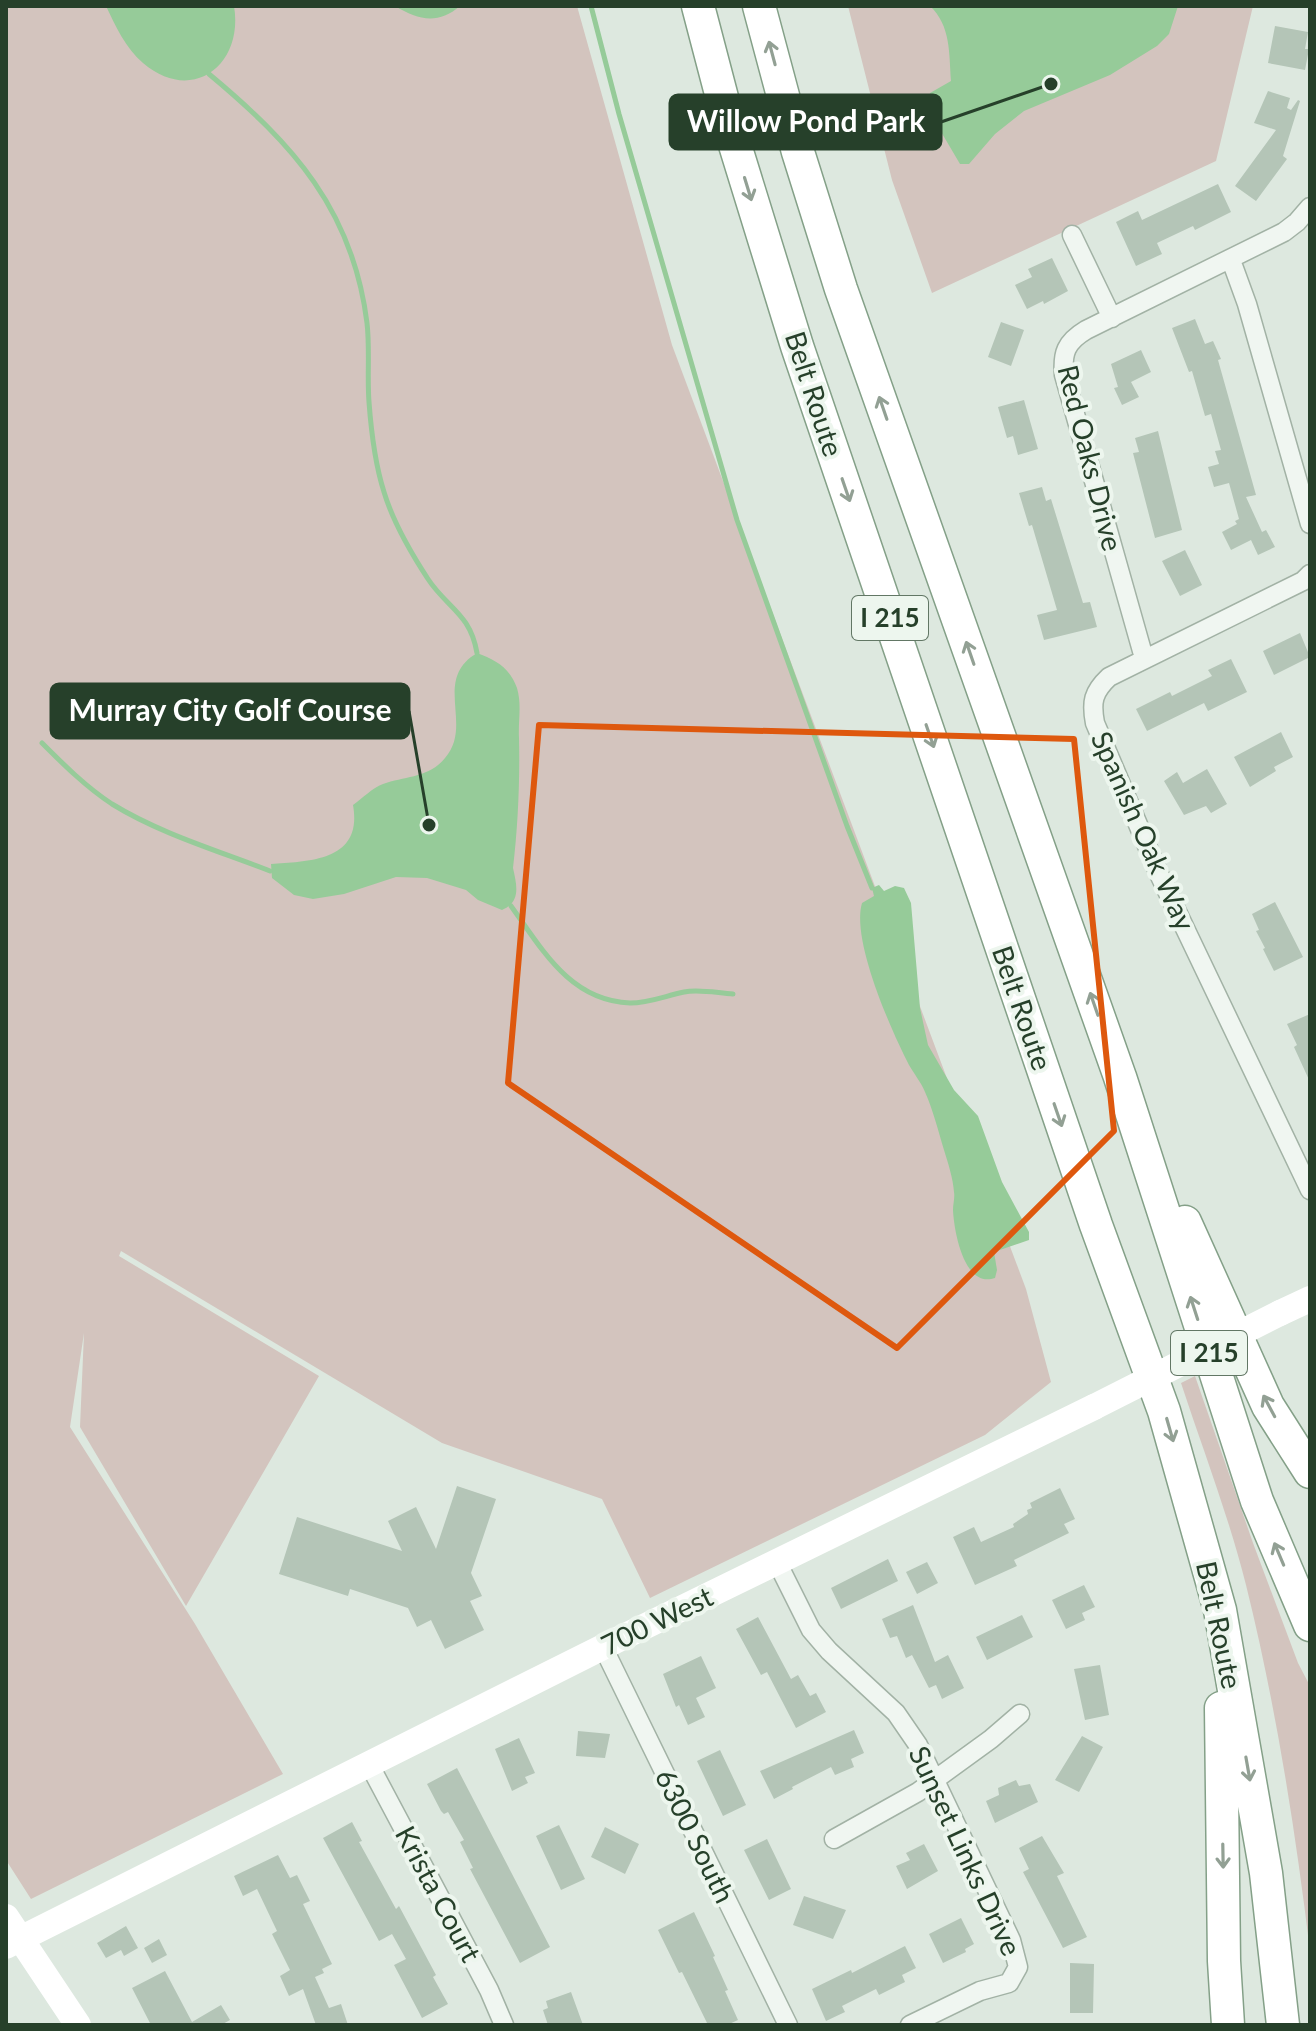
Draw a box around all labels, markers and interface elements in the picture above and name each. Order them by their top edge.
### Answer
one-way arrow [763,40,778,66]
callout: Willow Pond Park [670,95,941,149]
text: Willow Pond Park [687,102,926,138]
one-way arrow [742,176,757,201]
street label: Belt Route [779,327,851,460]
street label: Red Oaks Drive [1051,361,1131,554]
one-way arrow [875,396,889,420]
one-way arrow [840,477,855,502]
road number: I 215 [852,596,928,640]
one-way arrow [961,641,976,666]
callout: Murray City Golf Course [51,684,409,738]
text: Murray City Golf Course [68,691,392,727]
one-way arrow [923,723,938,748]
street label: Spanish Oak Way [1085,726,1203,936]
street label: Belt Route [986,941,1060,1074]
one-way arrow [1085,991,1100,1016]
one-way arrow [1052,1102,1067,1127]
one-way arrow [1186,1296,1200,1321]
road number: I 215 [1171,1331,1247,1375]
one-way arrow [1261,1394,1276,1418]
one-way arrow [1163,1417,1178,1443]
one-way arrow [1271,1542,1286,1566]
street label: Belt Route [1190,1558,1250,1692]
street label: 700 West [595,1579,718,1662]
street label: Sunset Links Drive [902,1740,1029,1961]
one-way arrow [1241,1756,1256,1782]
street label: 6300 South [649,1763,743,1908]
street label: Krista Court [389,1820,489,1967]
one-way arrow [1215,1842,1231,1869]

